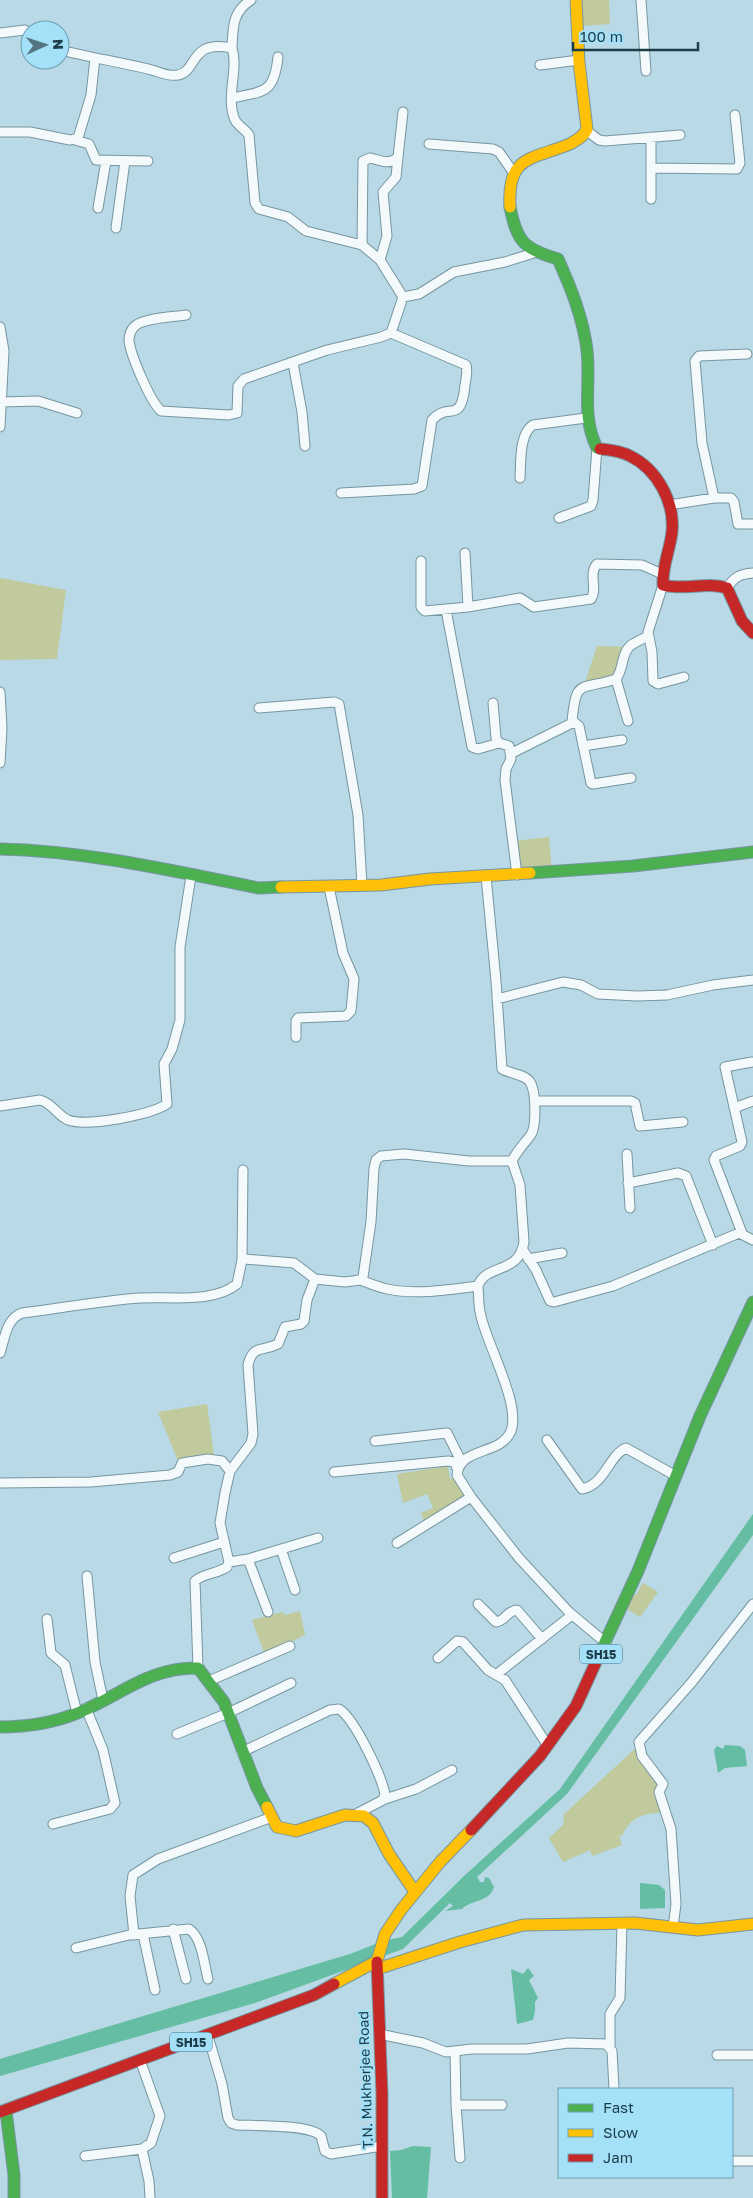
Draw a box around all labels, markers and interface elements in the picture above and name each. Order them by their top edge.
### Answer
north arrow [20,20,70,70]
scale bar [573,20,698,52]
text: 100 m [580,27,623,45]
text: N [50,39,67,50]
road number: SH15 [580,1645,622,1664]
street label: T.N. Mukherjee Road [354,2011,376,2149]
road number: SH15 [170,2032,212,2052]
legend [558,2088,733,2178]
text: Fast [603,2098,634,2116]
text: Slow [603,2123,638,2141]
text: Jam [603,2148,633,2166]

